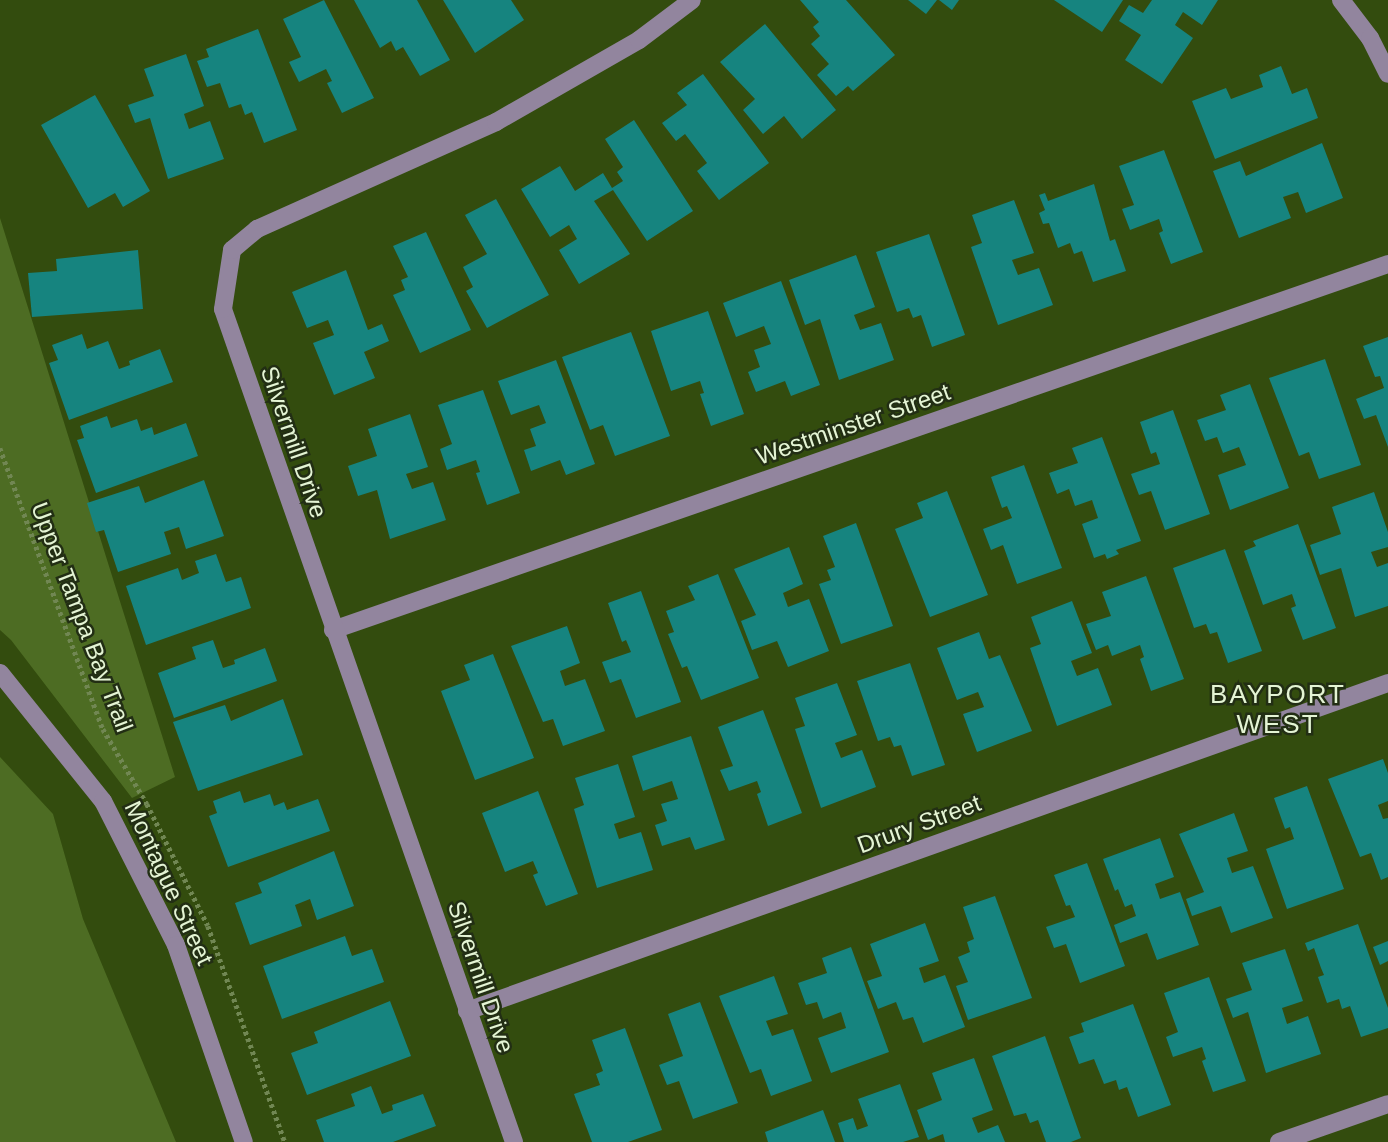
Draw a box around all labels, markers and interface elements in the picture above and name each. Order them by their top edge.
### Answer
street label: Silvermill Drive [255,362,333,522]
street label: Westminster Street [752,377,954,471]
street label: Upper Tampa Bay Trail [25,498,139,736]
district label: BAYPORT WEST [1211,679,1345,740]
street label: Drury Street [853,788,985,860]
street label: Montague Street [118,797,220,969]
street label: Silvermill Drive [442,897,520,1057]

